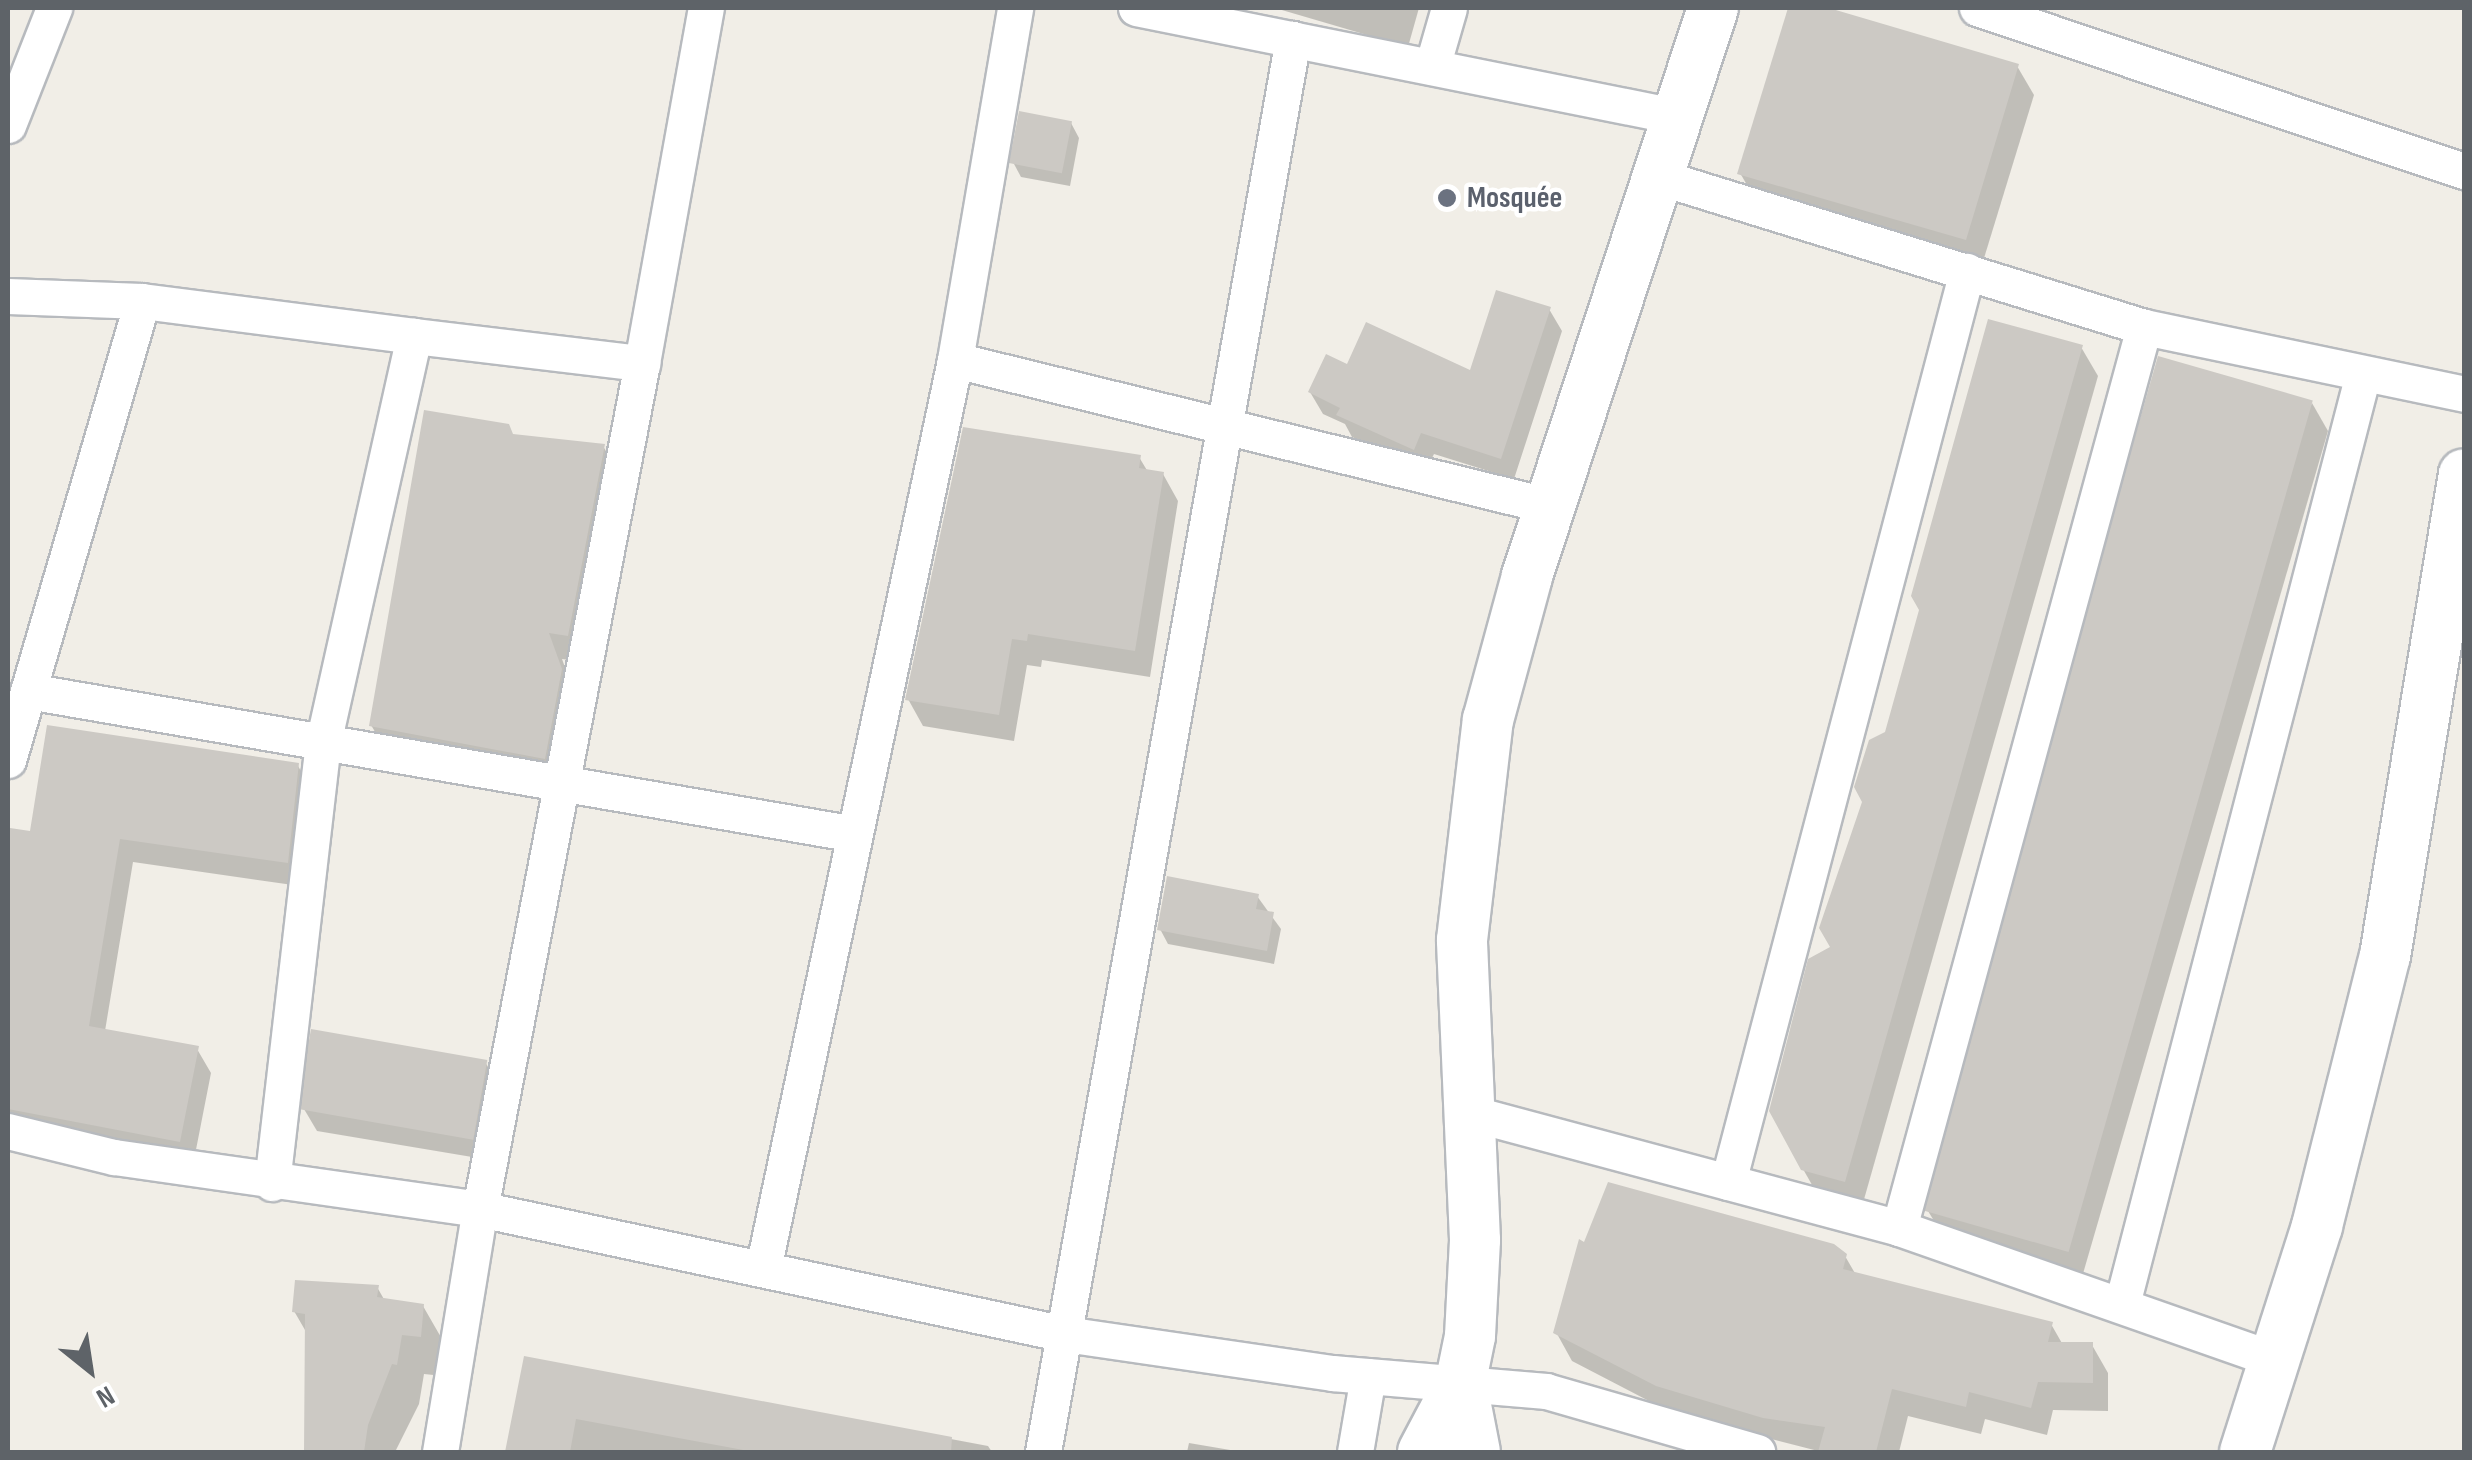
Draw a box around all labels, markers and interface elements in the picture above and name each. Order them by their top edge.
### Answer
place label: Mosquée [1467,180,1562,216]
marker: Mosquée [1436,187,1458,209]
north arrow [40,1320,140,1420]
text: N [91,1378,120,1414]

